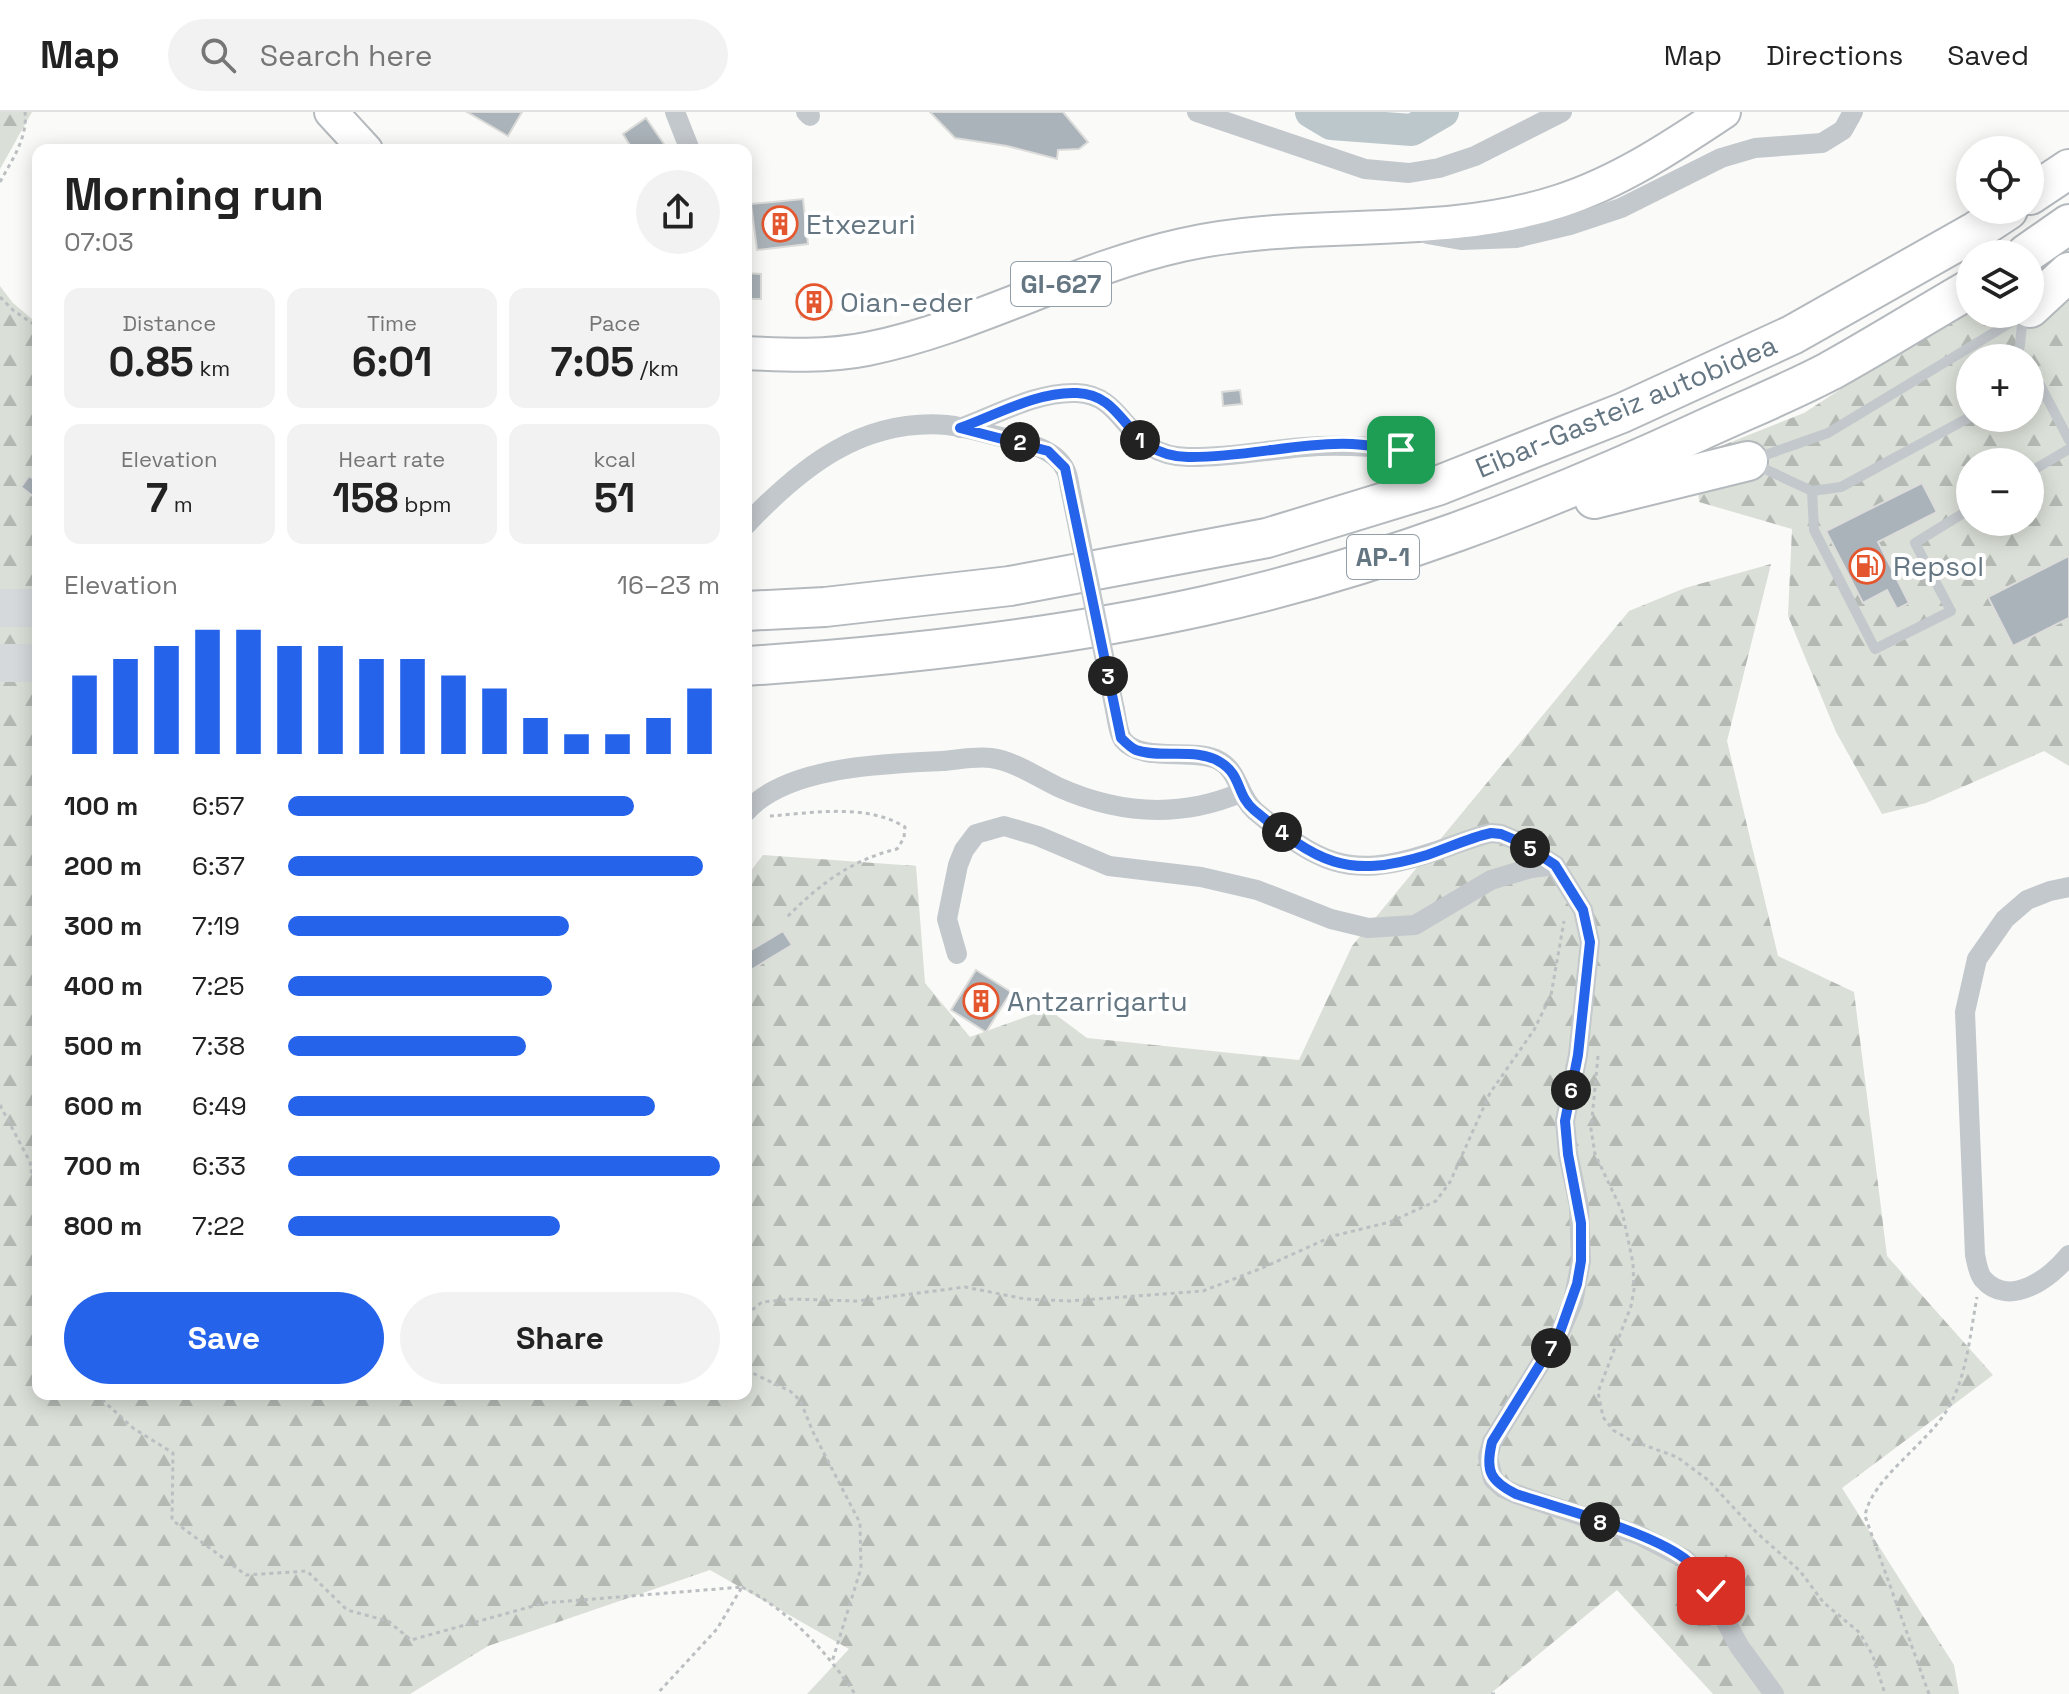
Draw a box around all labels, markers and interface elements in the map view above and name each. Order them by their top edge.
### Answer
search box [168,19,728,91]
text: Map [40,31,120,79]
icon: search [196,33,240,77]
text: Search here [260,36,433,75]
text: Map [1664,37,1722,73]
text: Directions [1766,37,1903,73]
text: Saved [1947,37,2029,73]
map controls [1956,136,2044,536]
button: locate [1956,136,2044,224]
text: Morning run [64,167,324,223]
button: share [636,170,720,254]
building icon: Etxezuri [761,205,799,243]
place label: Etxezuri [806,206,916,242]
text: 07:03 [64,225,134,259]
button: layers [1956,240,2044,328]
road number: GI-627 [1011,262,1111,306]
building icon: Oian-eder [795,283,833,321]
place label: Oian-eder [840,284,973,320]
text: Distance [122,309,216,337]
text: Time [367,309,417,337]
text: Pace [589,309,640,337]
street label: Eibar-Gasteiz autobidea [1470,326,1782,486]
text: 0.85 [108,337,194,388]
text: 6:01 [352,337,432,388]
text: 7:05 [550,337,634,388]
button: + [1956,344,2044,432]
text: km [194,354,230,382]
text: /km [634,354,679,382]
pin [1367,416,1435,484]
pin: 1 [1120,420,1160,460]
pin: 2 [1000,422,1040,462]
text: 1 [1135,426,1145,454]
text: 2 [1013,428,1027,456]
icon: arrive [1379,428,1423,472]
text: Elevation [121,445,218,473]
text: Heart rate [339,445,445,473]
text: kcal [593,445,636,473]
button: − [1956,448,2044,536]
text: 7 [146,473,168,524]
text: 158 [332,473,399,524]
text: 51 [594,473,635,524]
text: m [168,490,193,518]
text: bpm [399,490,452,518]
road number: AP-1 [1347,535,1419,579]
fuel station icon: Repsol [1848,547,1886,585]
place label: Repsol [1893,548,1984,584]
text: Elevation [64,568,178,602]
text: 16–23 m [617,568,720,602]
pin: 3 [1088,656,1128,696]
text: 3 [1101,662,1115,690]
text: 100 m [64,789,138,823]
text: 6:57 [192,789,244,823]
pin: 4 [1262,812,1302,852]
text: 4 [1275,818,1289,846]
pin: 5 [1510,828,1550,868]
text: 5 [1523,834,1537,862]
text: 200 m [64,849,142,883]
text: 6:37 [192,849,245,883]
text: 300 m [64,909,142,943]
text: 7:19 [192,909,240,943]
text: 400 m [64,969,143,1003]
text: 7:25 [192,969,245,1003]
building icon: Antzarrigartu [962,982,1000,1020]
place label: Antzarrigartu [1007,983,1188,1019]
text: 500 m [64,1029,142,1063]
text: 7:38 [192,1029,245,1063]
pin: 6 [1551,1070,1591,1110]
text: 6 [1564,1076,1578,1104]
text: 600 m [64,1089,143,1123]
text: 6:49 [192,1089,247,1123]
text: 700 m [64,1149,141,1183]
text: 6:33 [192,1149,246,1183]
text: 800 m [64,1209,142,1243]
text: 7:22 [192,1209,245,1243]
button: Save [64,1292,384,1384]
button: Share [400,1292,720,1384]
pin: 7 [1531,1328,1571,1368]
text: 7 [1545,1334,1557,1362]
pin: 8 [1580,1502,1620,1542]
text: 8 [1593,1508,1607,1536]
pin [1677,1557,1745,1625]
icon: check [1689,1569,1733,1613]

